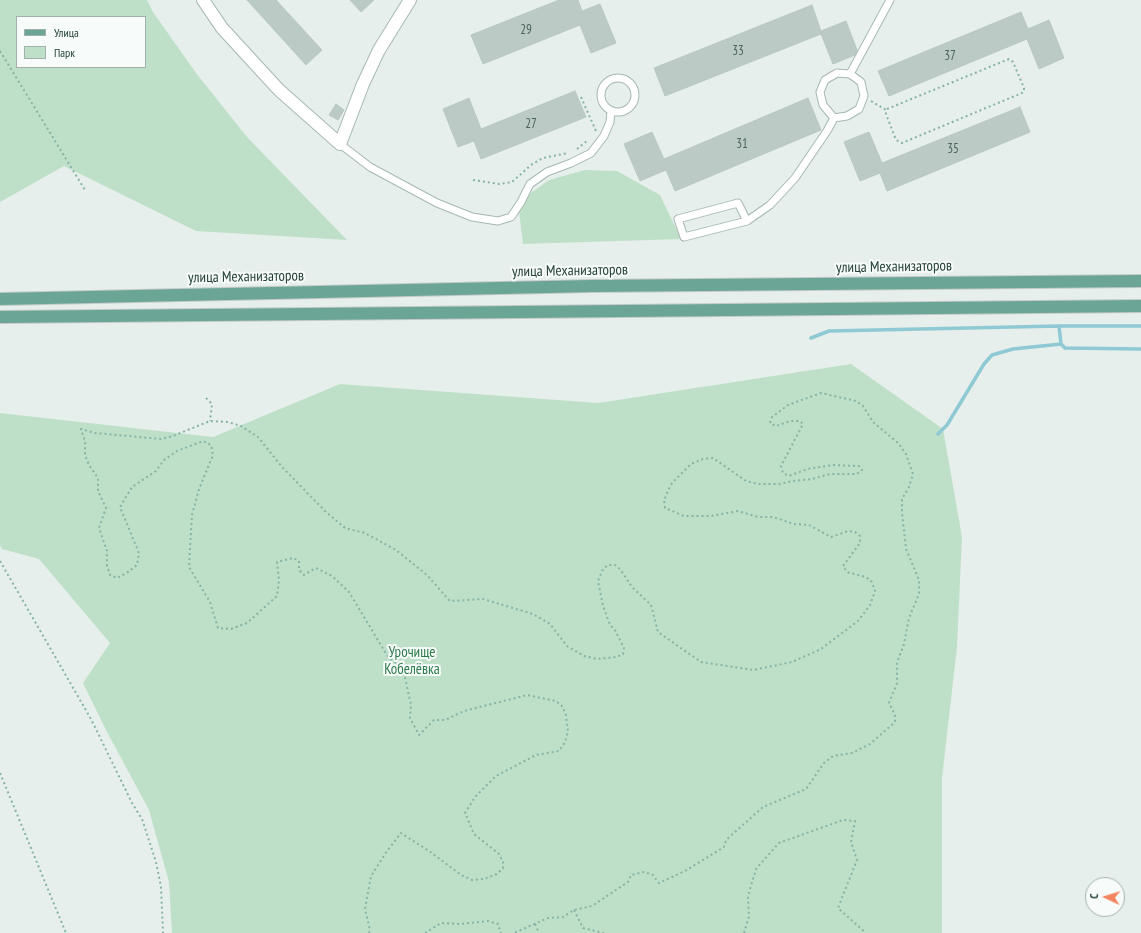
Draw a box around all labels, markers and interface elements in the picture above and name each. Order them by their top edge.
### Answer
legend [16,16,146,68]
house number: 29 [520,22,532,38]
text: Улица [54,25,79,40]
house number: 33 [732,43,744,59]
text: Парк [54,45,75,60]
house number: 37 [944,48,956,64]
house number: 27 [525,116,537,132]
house number: 31 [736,136,748,152]
house number: 35 [947,141,959,157]
street label: улица Механизаторов [836,257,952,277]
street label: улица Механизаторов [512,261,628,281]
street label: улица Механизаторов [188,267,304,287]
park label: Урочище Кобелёвка [384,644,440,679]
north arrow [1085,877,1125,917]
text: С [1087,893,1101,899]

